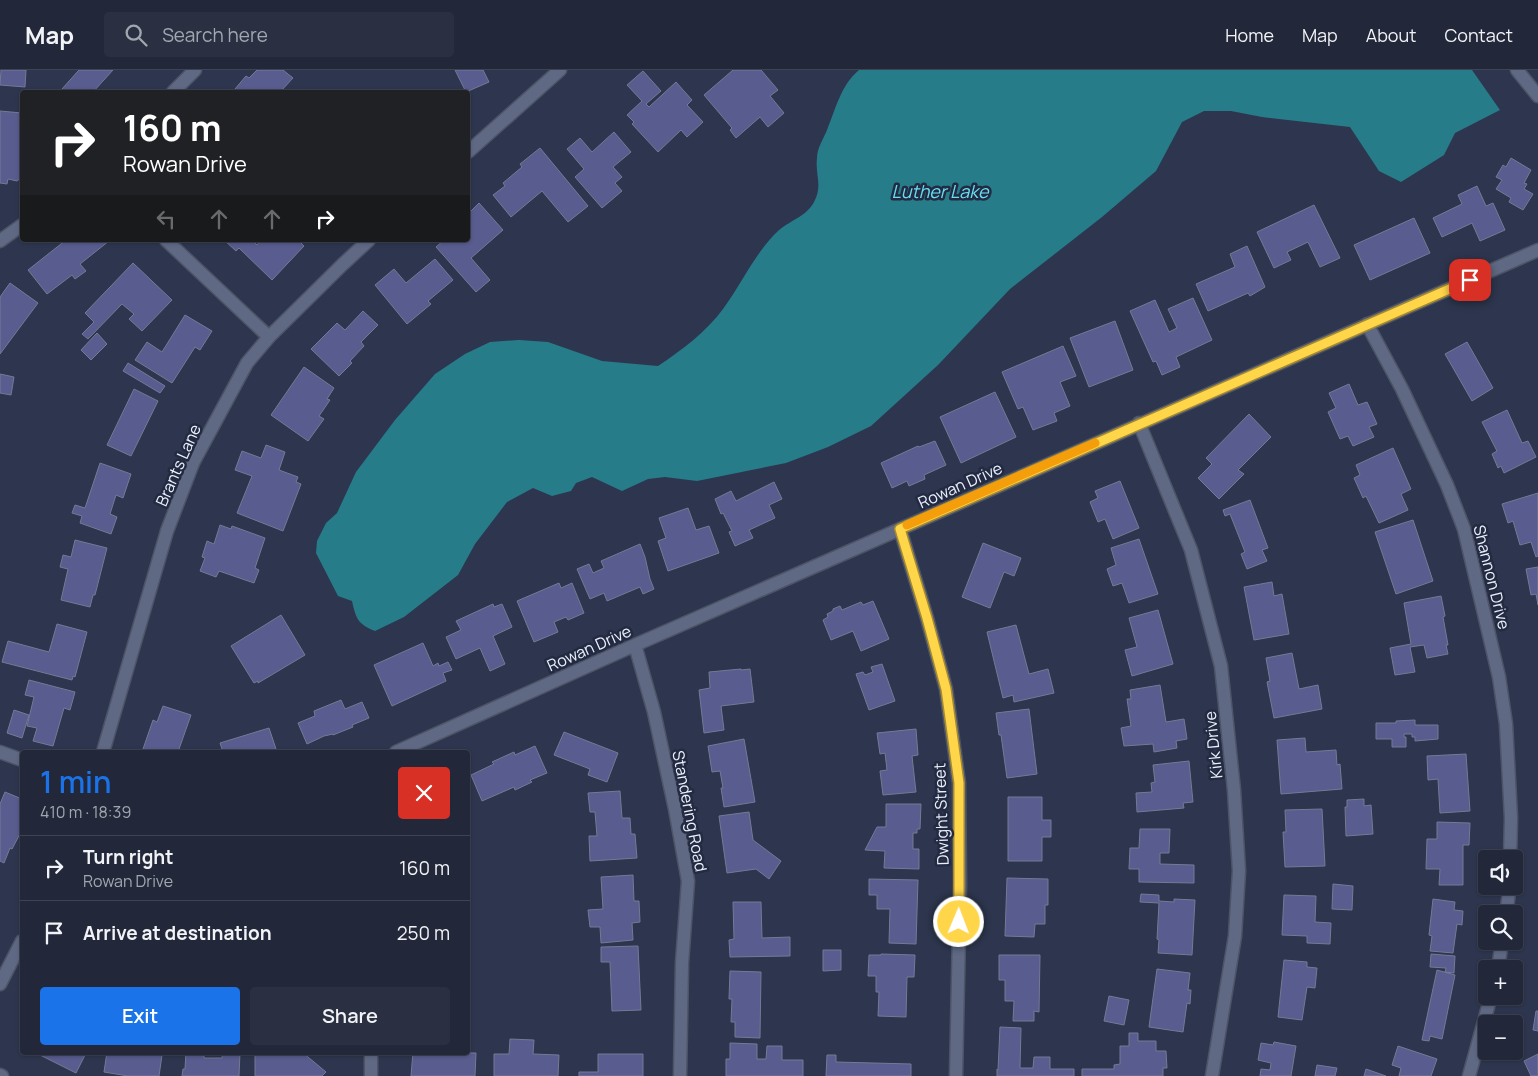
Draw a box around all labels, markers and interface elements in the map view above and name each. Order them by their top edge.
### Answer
search box [104,12,454,57]
text: Map [25,18,74,51]
icon: search [122,21,150,49]
text: Search here [162,22,268,48]
text: Home [1225,23,1274,47]
text: Map [1302,23,1338,47]
text: About [1366,23,1416,47]
text: Contact [1444,23,1513,47]
text: 160 m [123,104,222,152]
icon: right [40,110,105,175]
text: Rowan Drive [123,149,247,179]
water label: Luther Lake [892,179,990,203]
icon: left [152,205,180,233]
icon: ahead [205,205,233,233]
icon: ahead [258,205,286,233]
icon: right [311,205,339,233]
pin [1449,259,1491,301]
icon: arrive [1456,266,1484,294]
street label: Brants Lane [150,421,206,509]
street label: Rowan Drive [914,457,1006,513]
street label: Shannon Drive [1468,523,1516,631]
street label: Rowan Drive [543,620,635,676]
street label: Kirk Drive [1199,710,1227,780]
street label: Standering Road [667,749,713,873]
text: 1 min [40,761,112,802]
street label: Dwight Street [928,762,954,866]
button: close [398,767,450,819]
text: 410 m · 18:39 [40,801,131,823]
text: Turn right [83,844,173,870]
map controls [1478,850,1523,1060]
button: sound [1478,850,1523,895]
icon: right [40,854,68,882]
text: 160 m [399,855,450,881]
text: Rowan Drive [83,870,173,892]
position arrow [932,895,984,947]
button: search [1478,905,1523,950]
icon: arrive [40,919,68,947]
text: Arrive at destination [83,920,272,946]
text: 250 m [397,920,450,946]
button: + [1478,960,1523,1005]
button: Exit [40,987,240,1045]
button: Share [250,987,450,1045]
button: − [1478,1015,1523,1060]

